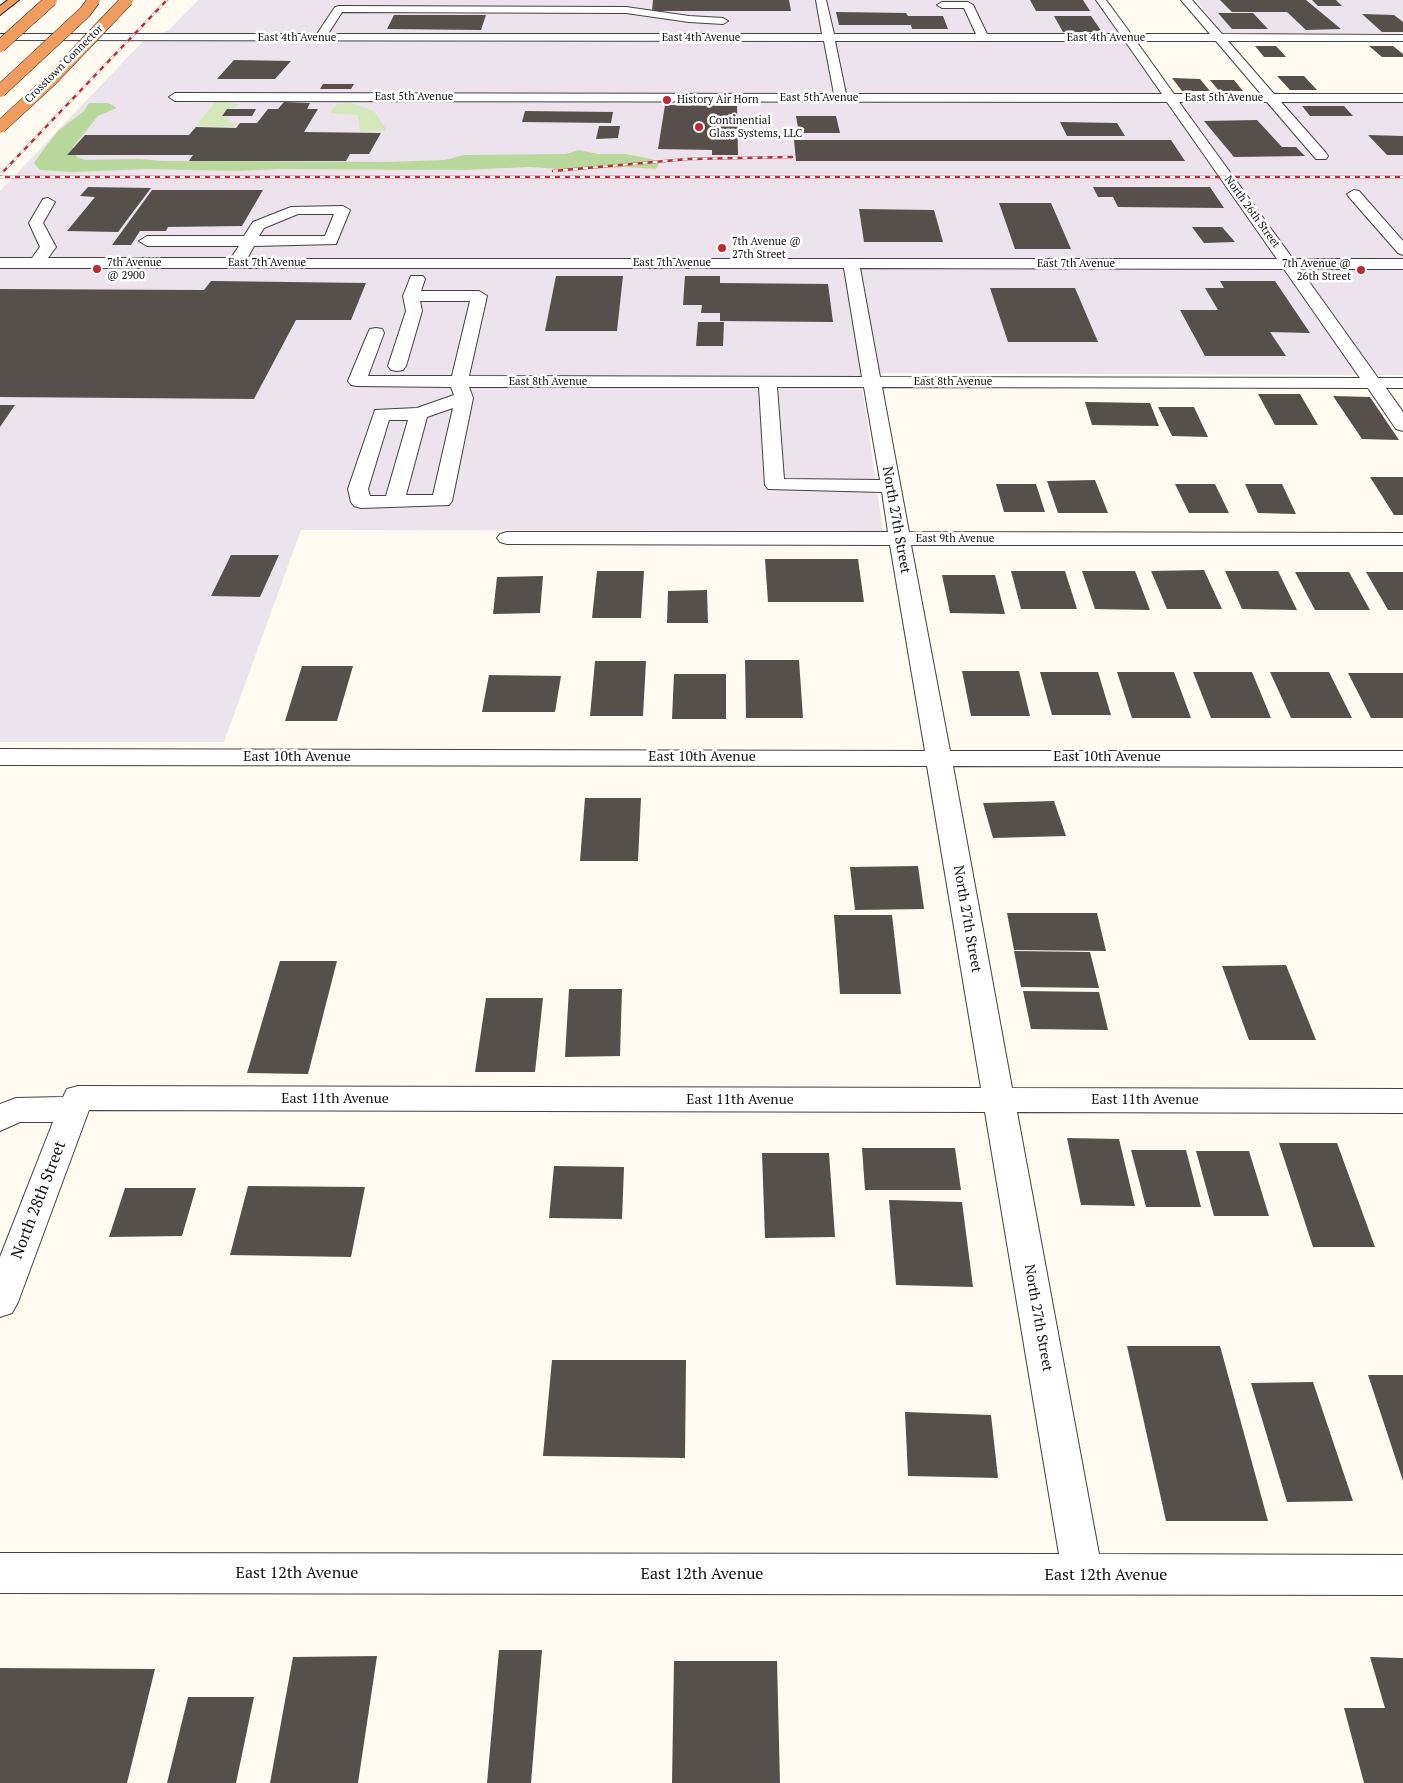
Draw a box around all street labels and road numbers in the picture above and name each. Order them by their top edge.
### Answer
street label: Crosstown Connector [22,22,106,106]
street label: East 4th Avenue [258,31,336,45]
street label: East 4th Avenue [662,31,740,45]
street label: East 4th Avenue [1067,31,1145,45]
street label: East 5th Avenue [375,90,453,104]
street label: East 5th Avenue [780,91,858,105]
street label: East 5th Avenue [1185,91,1263,105]
street label: North 26th Street [1221,173,1283,251]
street label: East 7th Avenue [228,256,306,270]
street label: East 7th Avenue [633,256,711,270]
street label: East 7th Avenue [1037,257,1115,271]
street label: East 8th Avenue [509,375,587,389]
street label: East 8th Avenue [914,375,992,389]
street label: North 27th Street [878,465,914,575]
street label: East 9th Avenue [916,532,994,546]
street label: East 10th Avenue [243,749,351,765]
street label: East 10th Avenue [648,749,756,765]
street label: East 10th Avenue [1053,749,1161,765]
street label: North 27th Street [949,864,985,974]
street label: East 11th Avenue [281,1091,389,1107]
street label: East 11th Avenue [686,1092,794,1108]
street label: East 11th Avenue [1091,1092,1199,1108]
street label: North 28th Street [8,1138,70,1262]
street label: North 27th Street [1020,1263,1056,1373]
street label: East 12th Avenue [236,1563,358,1583]
street label: East 12th Avenue [641,1564,763,1584]
street label: East 12th Avenue [1045,1565,1167,1585]

